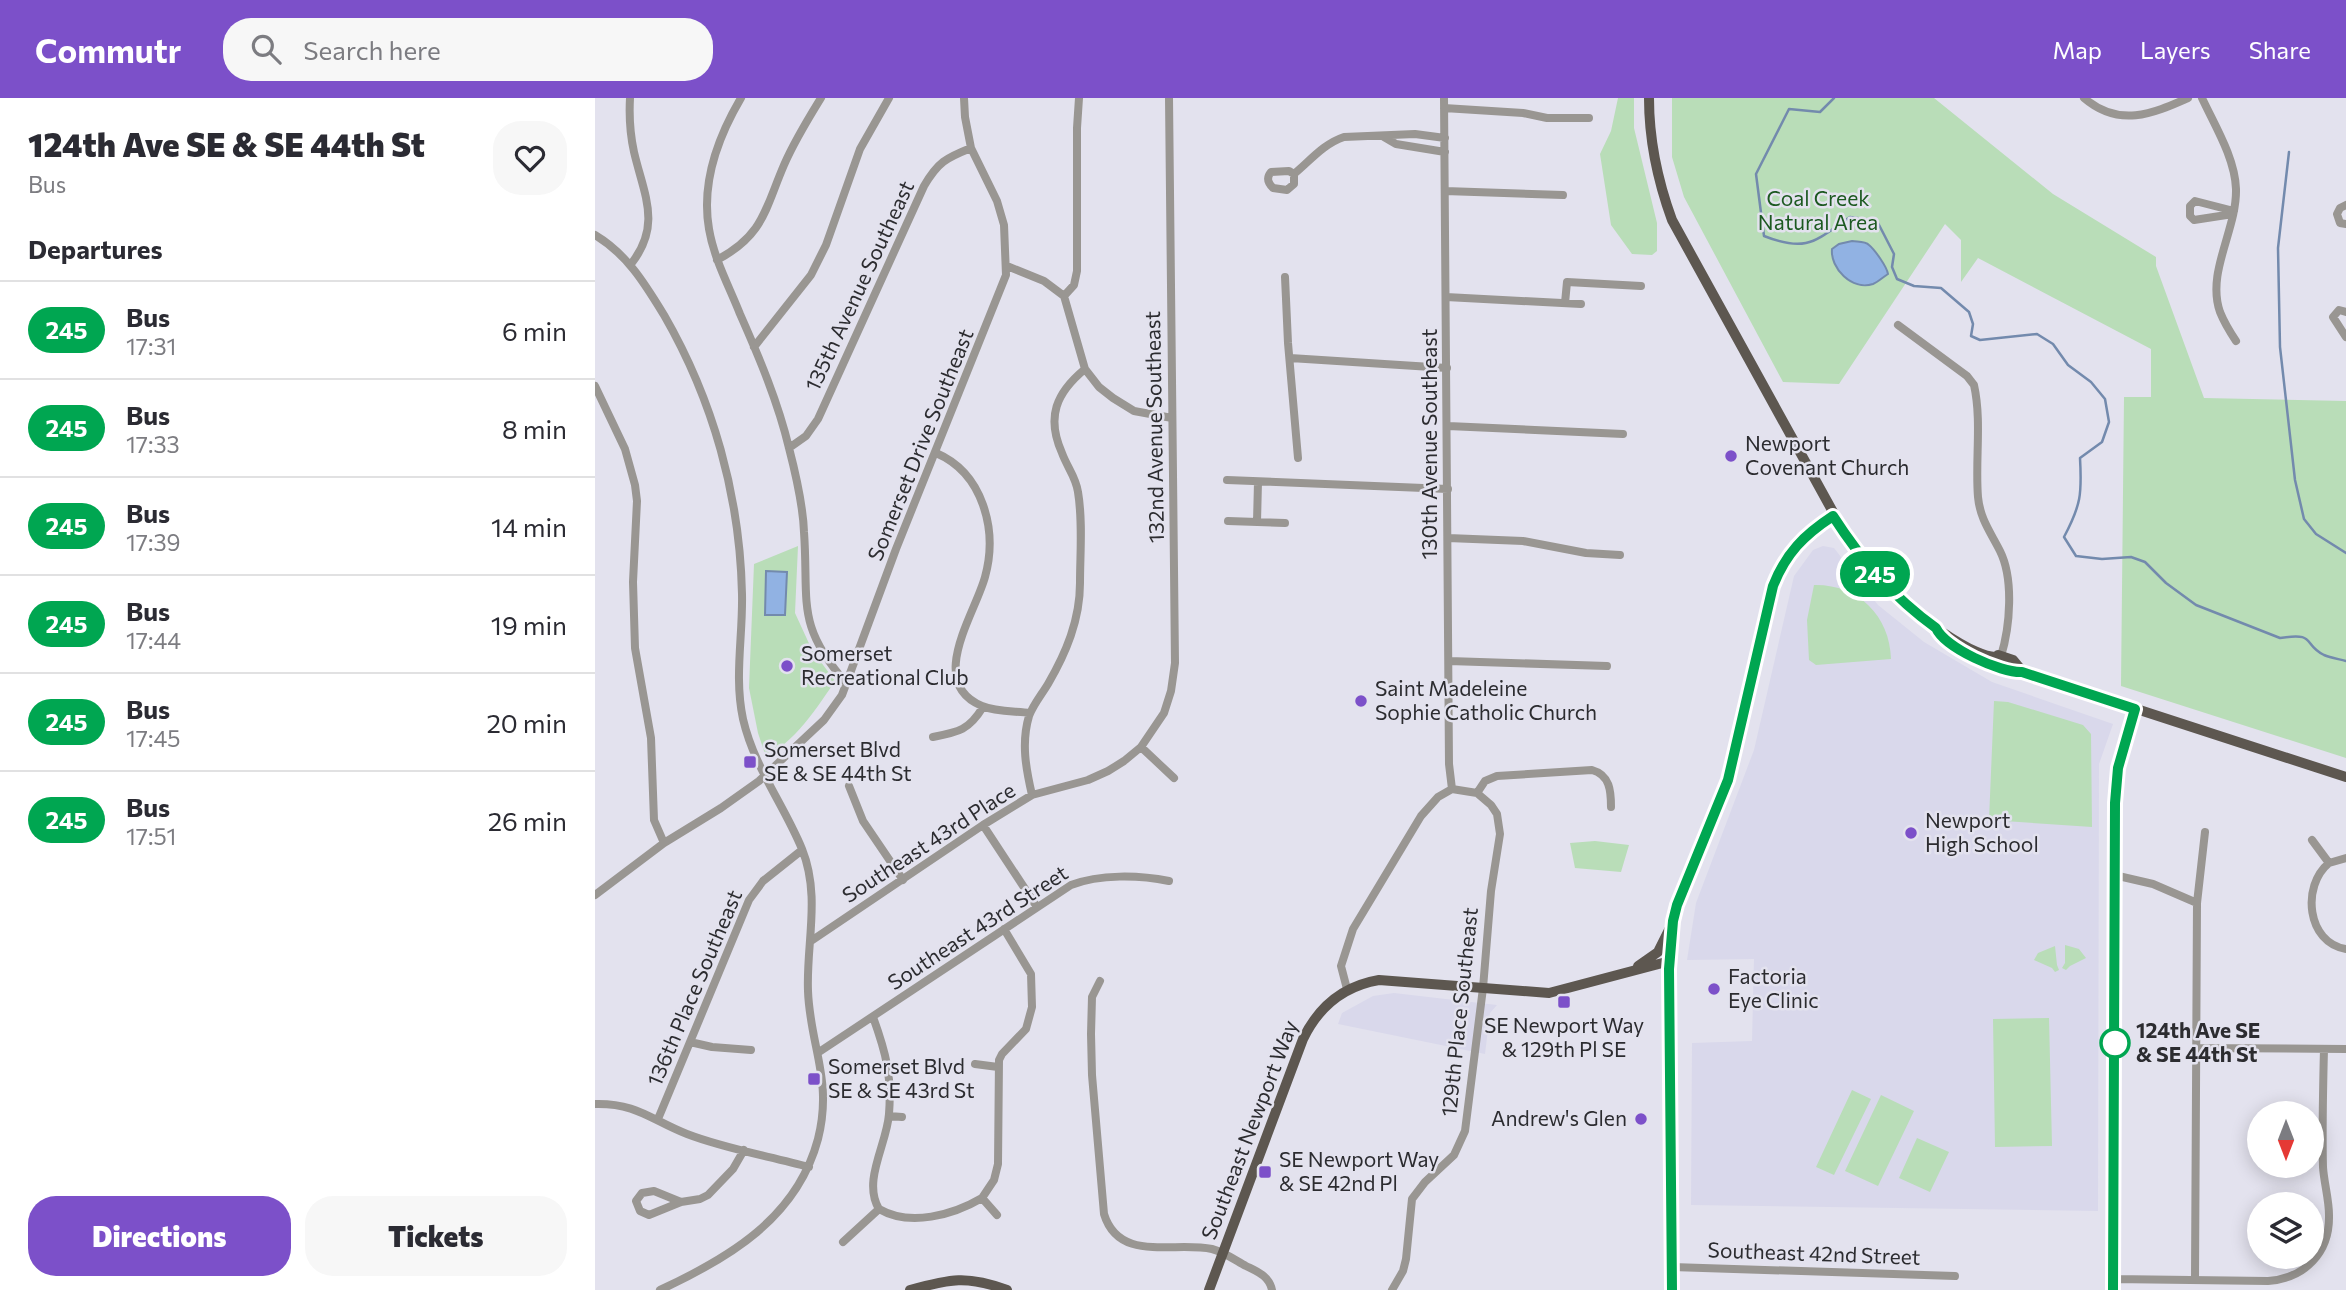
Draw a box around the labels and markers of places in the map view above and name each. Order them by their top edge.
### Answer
place label: Newport Covenant Church [1745,430,1909,479]
marker: Newport Covenant Church [1723,448,1739,464]
place label: Somerset Recreational Club [801,640,969,689]
marker: Somerset Recreational Club [779,658,795,674]
place label: Saint Madeleine Sophie Catholic Church [1375,675,1597,724]
marker: Saint Madeleine Sophie Catholic Church [1353,693,1369,709]
place label: Somerset Blvd SE & SE 44th St [764,736,912,785]
marker: Somerset Blvd SE & SE 44th St [742,754,758,770]
place label: Newport High School [1925,807,2039,856]
marker: Newport High School [1903,825,1919,841]
place label: Factoria Eye Clinic [1728,963,1819,1012]
marker: Factoria Eye Clinic [1706,981,1722,997]
marker: SE Newport Way & 129th Pl SE [1556,994,1572,1010]
place label: SE Newport Way & 129th Pl SE [1484,1012,1644,1061]
place label: 124th Ave SE & SE 44th St [2136,1017,2260,1066]
marker: 124th Ave SE & SE 44th St [2100,1028,2130,1058]
place label: Somerset Blvd SE & SE 43rd St [828,1053,975,1102]
marker: Somerset Blvd SE & SE 43rd St [806,1071,822,1087]
place label: Andrew's Glen [1491,1105,1627,1130]
marker: Andrew's Glen [1633,1111,1649,1127]
place label: SE Newport Way & SE 42nd Pl [1279,1146,1439,1195]
marker: SE Newport Way & SE 42nd Pl [1257,1164,1273,1180]

